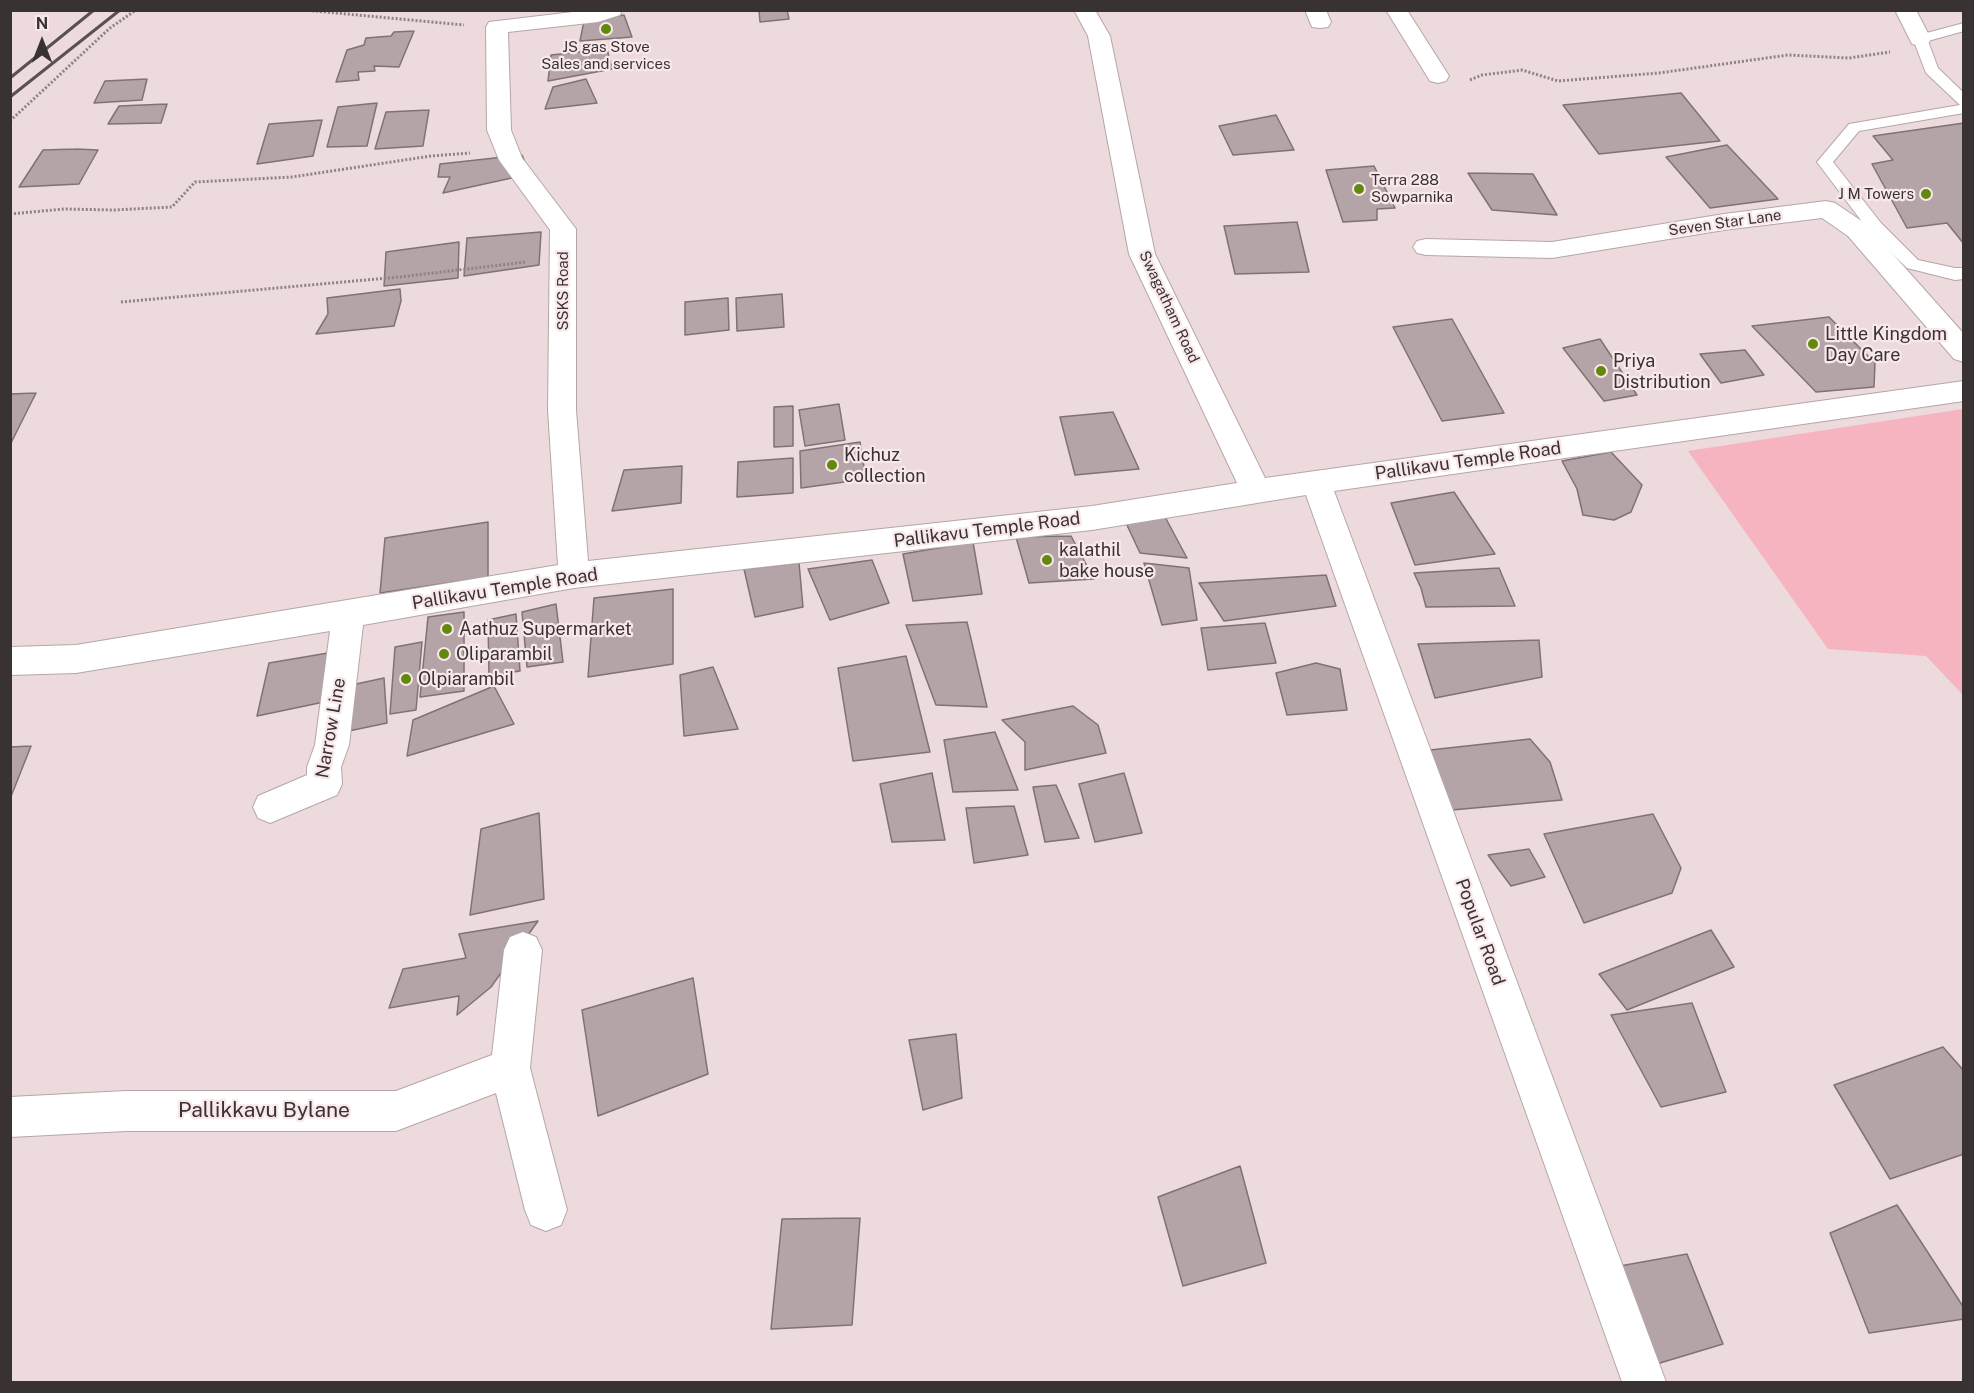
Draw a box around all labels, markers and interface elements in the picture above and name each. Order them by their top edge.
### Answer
north arrow [12,12,72,72]
text: N [36,14,48,33]
marker: JS gas Stove Sales and services [599,22,613,36]
place label: JS gas Stove Sales and services [541,38,671,73]
place label: Terra 288 Sowparnika [1371,171,1453,206]
marker: Terra 288 Sowparnika [1352,182,1366,196]
place label: J M Towers [1838,185,1914,203]
marker: J M Towers [1919,187,1933,201]
street label: Seven Star Lane [1667,206,1783,240]
street label: Swagatham Road [1135,248,1203,366]
street label: SSKS Road [554,251,572,331]
place label: Little Kingdom Day Care [1825,323,1947,366]
marker: Little Kingdom Day Care [1806,337,1820,351]
place label: Priya Distribution [1613,350,1711,392]
marker: Priya Distribution [1594,364,1608,378]
street label: Pallikavu Temple Road [1373,437,1563,485]
place label: Kichuz collection [844,444,926,486]
marker: Kichuz collection [825,458,839,472]
street label: Pallikavu Temple Road [892,508,1082,552]
place label: kalathil bake house [1059,539,1154,582]
marker: kalathil bake house [1040,553,1054,567]
street label: Pallikavu Temple Road [411,564,599,614]
place label: Aathuz Supermarket [459,618,632,640]
marker: Aathuz Supermarket [440,622,454,636]
place label: Oliparambil [456,643,553,665]
marker: Oliparambil [437,647,451,661]
place label: Olpiarambil [418,668,515,690]
marker: Olpiarambil [399,672,413,686]
street label: Narrow Line [312,676,350,780]
street label: Popular Road [1451,876,1509,988]
street label: Pallikkavu Bylane [178,1098,350,1124]

